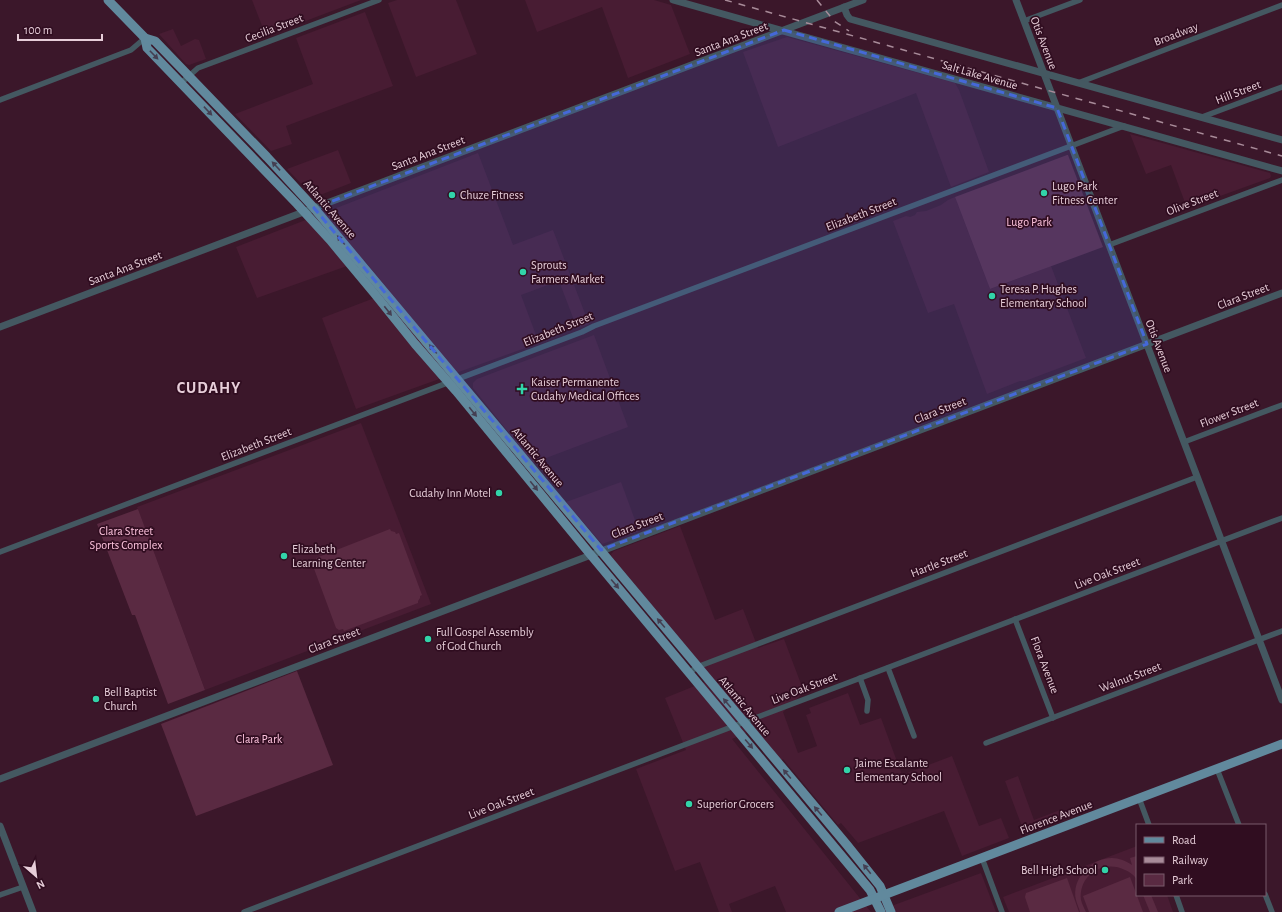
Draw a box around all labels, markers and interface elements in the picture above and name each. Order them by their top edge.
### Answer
street label: Cecilia Street [244,11,305,44]
street label: Otis Avenue [1028,15,1060,71]
scale bar [18,16,102,42]
street label: Santa Ana Street [693,20,769,58]
street label: Broadway [1152,20,1200,49]
text: 100 m [24,24,52,36]
one-way arrow [149,50,159,60]
street label: Salt Lake Avenue [941,58,1019,92]
street label: Hill Street [1214,78,1262,106]
one-way arrow [203,106,213,116]
street label: Santa Ana Street [390,134,466,172]
one-way arrow [271,161,280,171]
street label: Atlantic Avenue [301,177,359,241]
place label: Lugo Park Fitness Center [1052,180,1117,206]
street label: Olive Street [1165,187,1220,217]
marker: Lugo Park Fitness Center [1039,188,1049,198]
place label: Chuze Fitness [460,189,523,201]
marker: Chuze Fitness [447,190,457,200]
street label: Elizabeth Street [824,195,898,233]
park label: Lugo Park [1006,216,1052,228]
one-way arrow [336,234,345,245]
street label: Santa Ana Street [87,249,163,287]
place label: Sprouts Farmers Market [531,259,604,285]
marker: Sprouts Farmers Market [518,267,528,277]
street label: Clara Street [1216,281,1271,311]
place label: Teresa P. Hughes Elementary School [1000,283,1087,310]
marker: Teresa P. Hughes Elementary School [987,291,997,301]
one-way arrow [384,305,393,316]
street label: Elizabeth Street [521,309,595,348]
street label: Otis Avenue [1143,318,1175,374]
one-way arrow [428,344,437,355]
place label: Kaiser Permanente Cudahy Medical Offices [531,376,639,403]
district label: CUDAHY [177,380,241,396]
marker: Kaiser Permanente Cudahy Medical Offices [516,383,528,395]
street label: Clara Street [913,395,968,425]
street label: Flower Street [1198,396,1260,430]
one-way arrow [469,407,478,418]
street label: Elizabeth Street [219,425,293,463]
street label: Atlantic Avenue [510,425,566,489]
one-way arrow [529,480,538,491]
place label: Cudahy Inn Motel [409,487,491,500]
marker: Cudahy Inn Motel [494,488,504,498]
street label: Clara Street [610,510,665,540]
park label: Clara Street Sports Complex [90,525,162,551]
place label: Elizabeth Learning Center [292,543,366,569]
street label: Hartle Street [909,547,969,579]
marker: Elizabeth Learning Center [279,551,289,561]
street label: Live Oak Street [1073,555,1142,591]
one-way arrow [611,579,620,590]
one-way arrow [656,618,665,629]
street label: Clara Street [307,625,362,655]
place label: Full Gospel Assembly of God Church [436,626,534,652]
marker: Full Gospel Assembly of God Church [423,634,433,644]
street label: Flora Avenue [1029,635,1061,695]
street label: Walnut Street [1098,660,1163,694]
street label: Live Oak Street [770,670,839,706]
street label: Atlantic Avenue [717,674,773,738]
place label: Bell Baptist Church [104,686,157,712]
marker: Bell Baptist Church [91,694,101,704]
one-way arrow [722,697,731,708]
park label: Clara Park [236,733,283,745]
one-way arrow [745,739,754,750]
place label: Jaime Escalante Elementary School [855,757,942,784]
marker: Jaime Escalante Elementary School [842,765,852,775]
one-way arrow [782,768,791,779]
street label: Live Oak Street [467,785,536,821]
place label: Superior Grocers [697,798,774,810]
street label: Florence Avenue [1018,798,1094,836]
marker: Superior Grocers [684,799,694,809]
one-way arrow [814,806,823,817]
legend [1136,824,1266,896]
text: Road [1172,834,1196,846]
text: Railway [1172,854,1208,867]
north arrow [16,856,56,896]
one-way arrow [862,864,871,875]
place label: Bell High School [1021,864,1097,876]
marker: Bell High School [1100,865,1110,875]
text: Park [1172,874,1193,886]
text: N [34,878,46,891]

